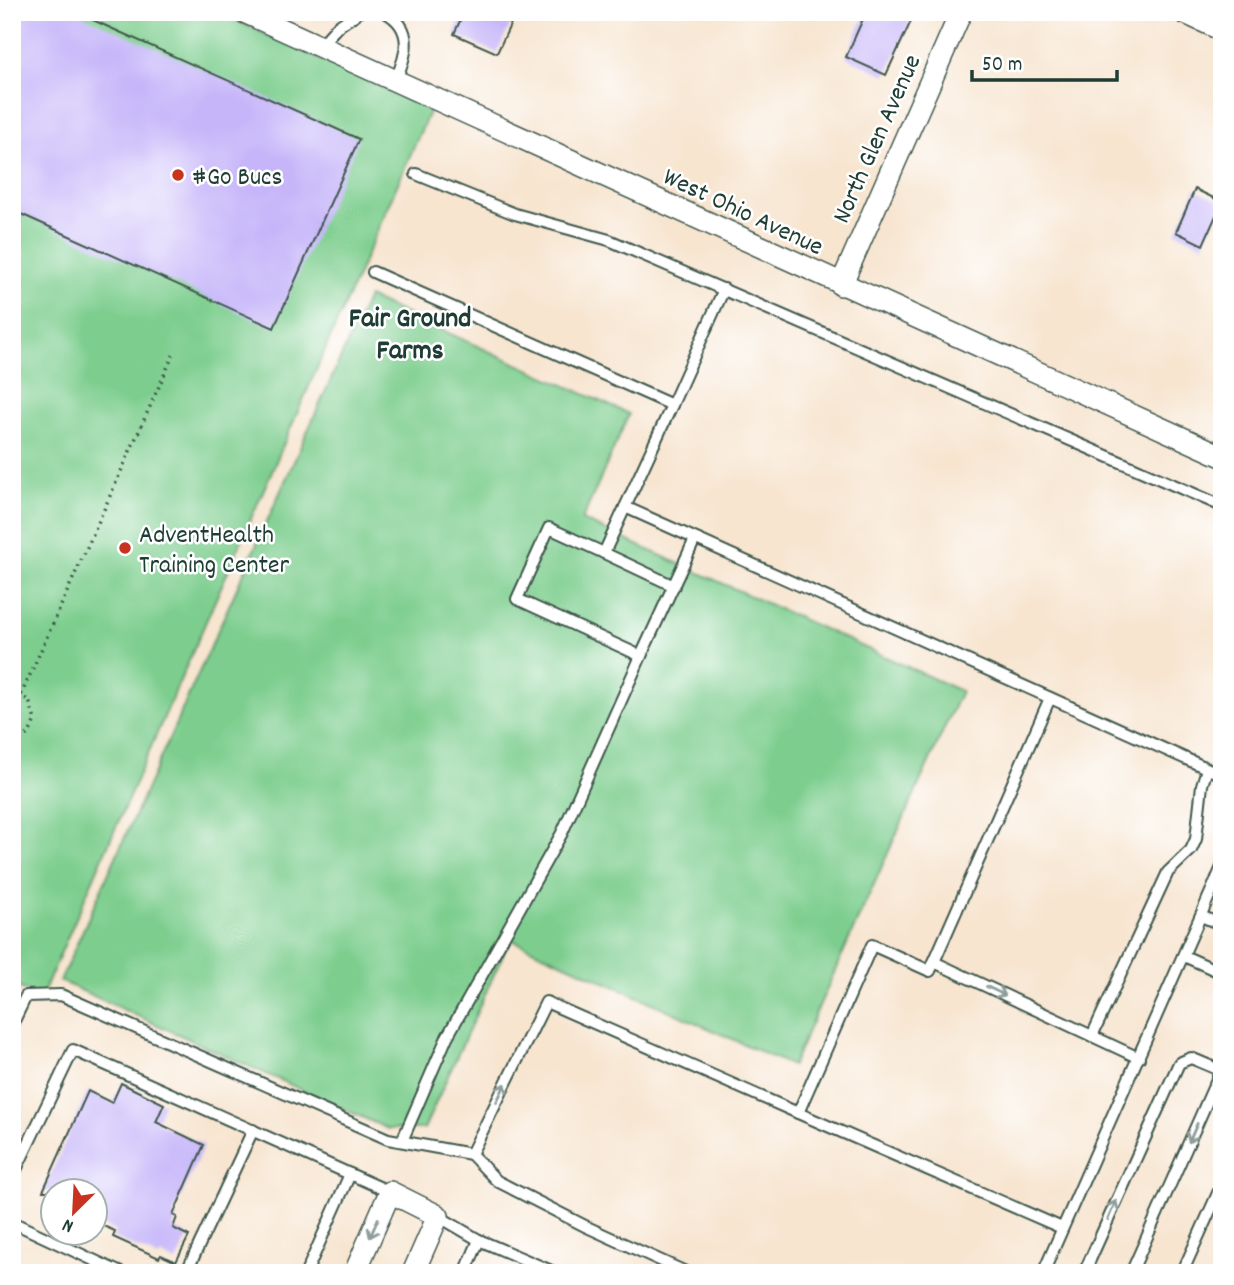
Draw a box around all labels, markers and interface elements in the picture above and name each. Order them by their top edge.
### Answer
scale bar [972,38,1117,82]
street label: North Glen Avenue [824,49,932,230]
text: 50 m [982,51,1022,81]
place label: #Go Bucs [192,160,283,197]
street label: West Ohio Avenue [656,160,829,267]
marker: #Go Bucs [170,167,186,183]
district label: Fair Ground Farms [349,301,471,373]
place label: AdventHealth Training Center [139,518,289,585]
marker: AdventHealth Training Center [117,540,133,556]
one-way arrow [985,985,1006,998]
one-way arrow [495,1083,509,1104]
one-way arrow [1186,1122,1199,1143]
north arrow [38,1176,108,1246]
one-way arrow [1106,1200,1119,1222]
text: N [59,1210,78,1239]
one-way arrow [367,1216,380,1238]

